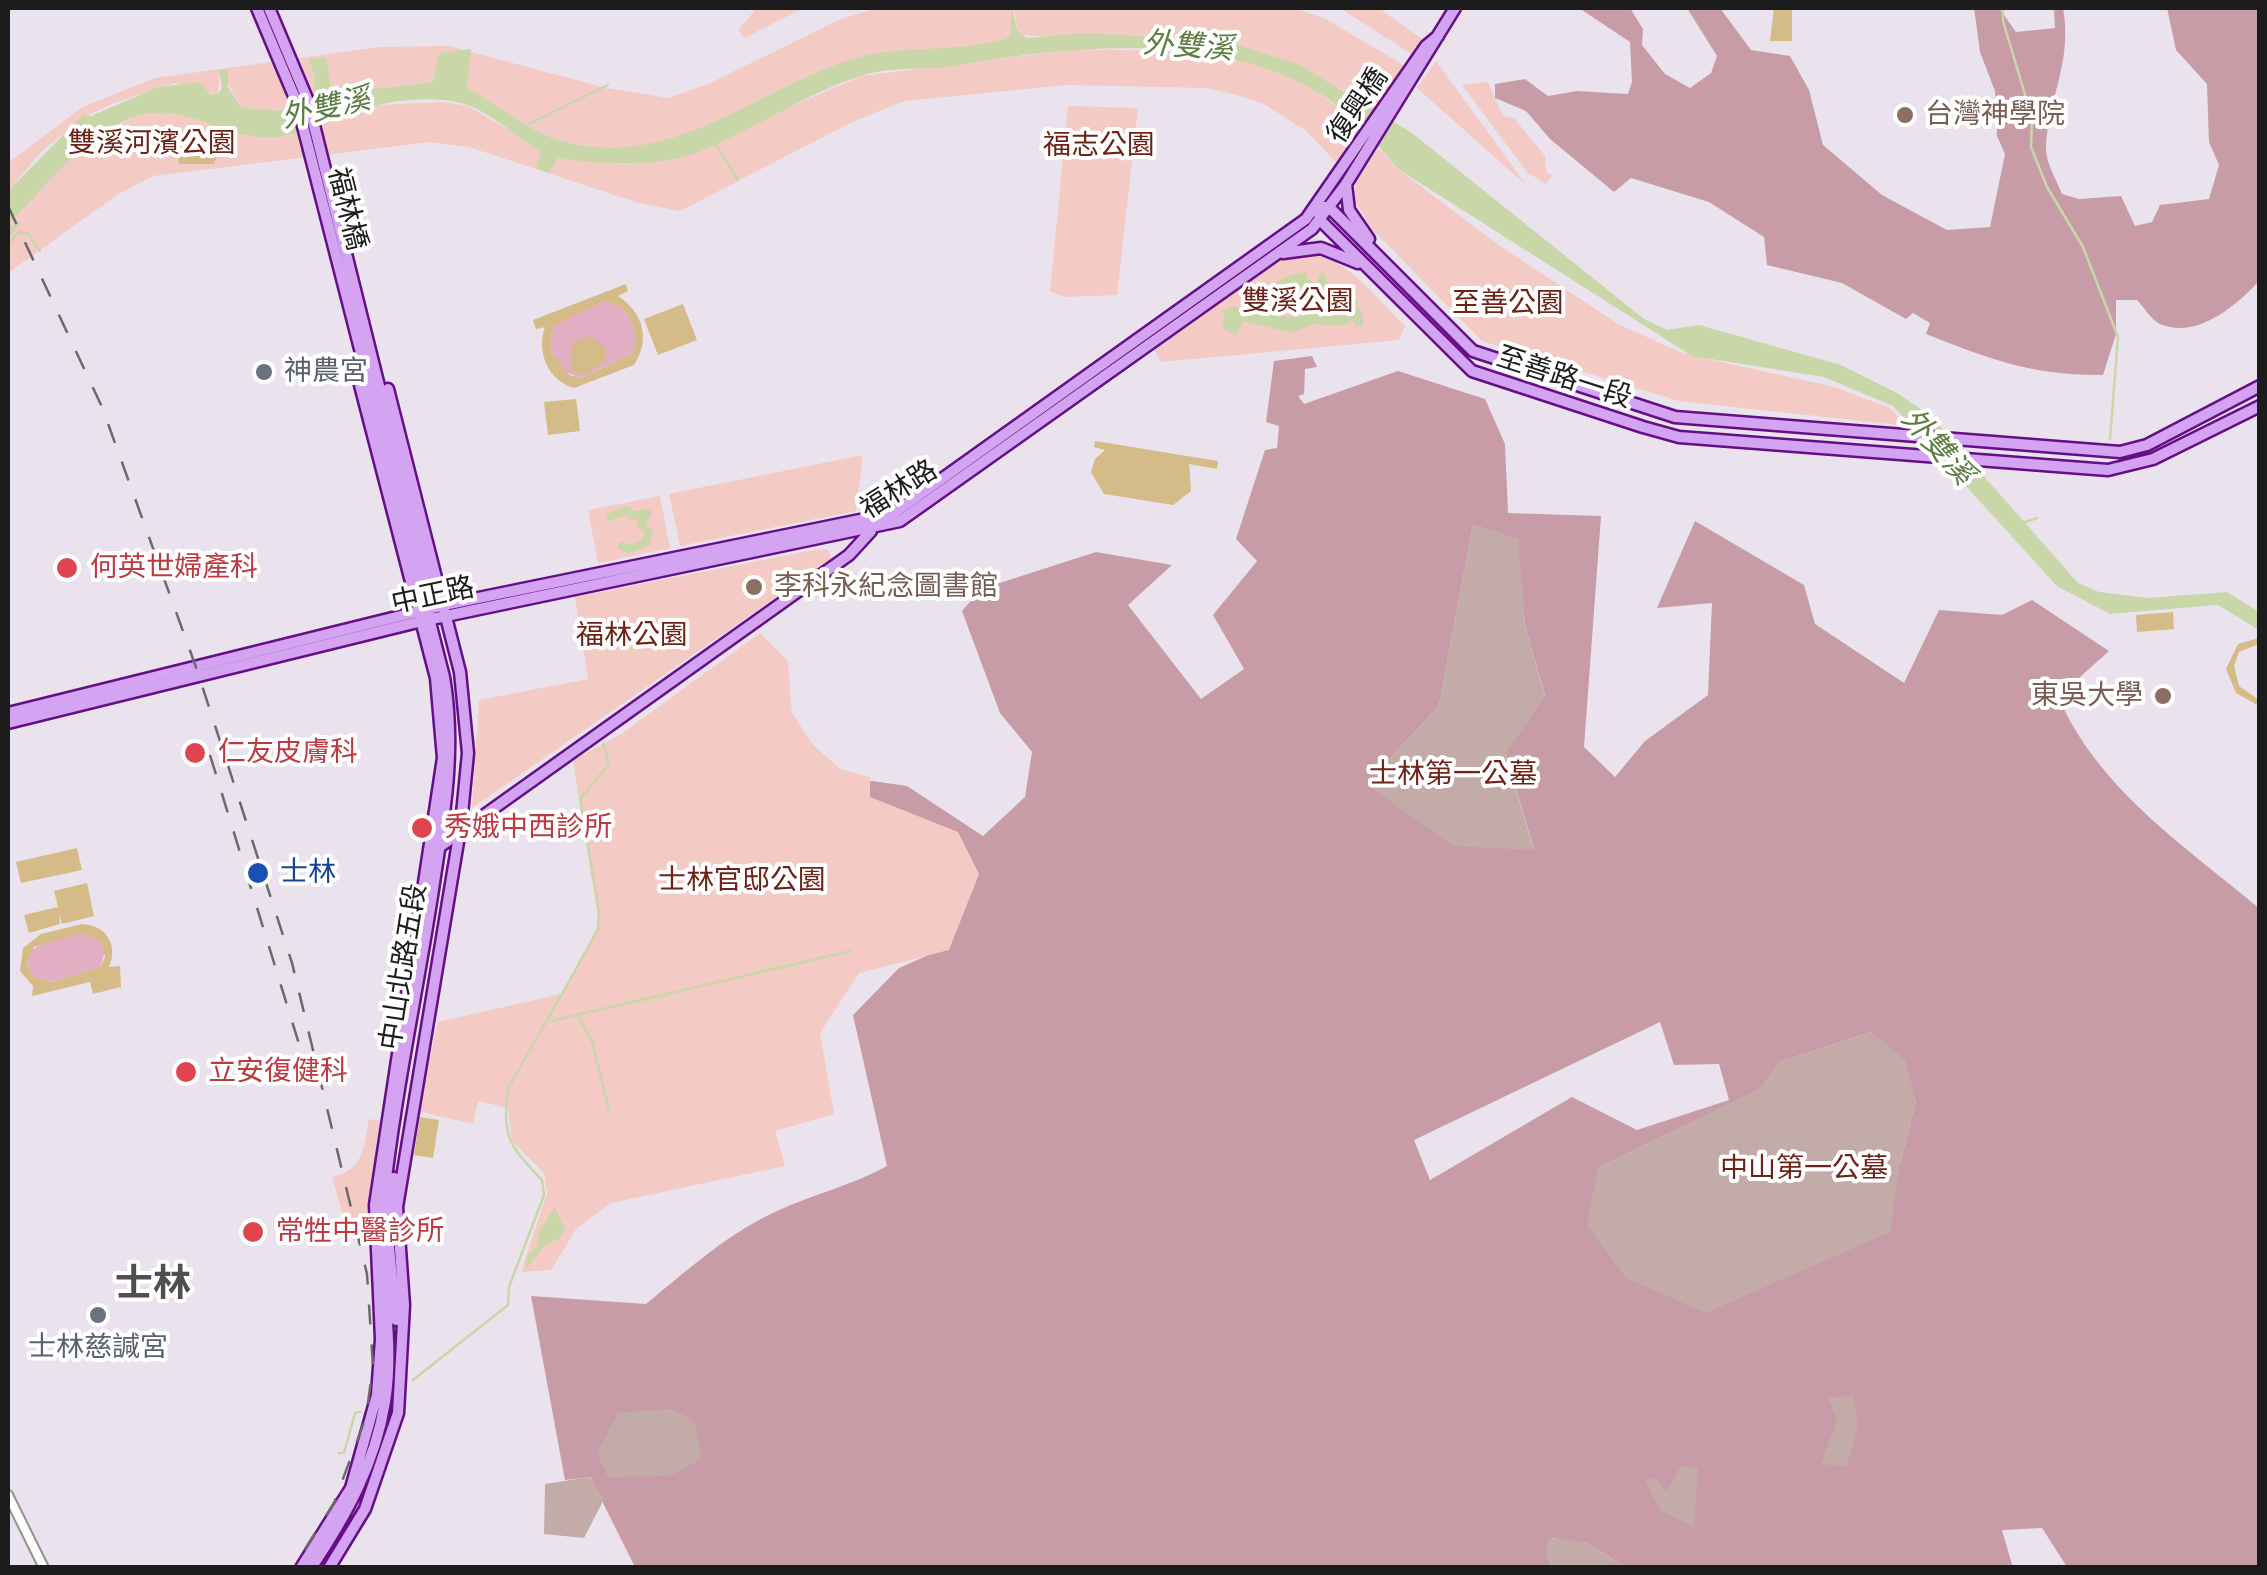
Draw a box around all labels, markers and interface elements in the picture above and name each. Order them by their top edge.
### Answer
water label: 外雙溪 [1142,26,1234,68]
street label: 復興橋 [1321,62,1395,150]
water label: 外雙溪 [278,81,374,137]
place label: 台灣神學院 [1925,98,2065,132]
marker: 台灣神學院 [1894,104,1916,126]
park label: 雙溪河濱公園 [68,127,236,161]
park label: 福志公園 [1043,129,1155,163]
street label: 福林橋 [321,164,373,254]
park label: 雙溪公園 [1242,285,1354,319]
park label: 至善公園 [1452,287,1564,321]
street label: 至善路一段 [1492,340,1636,416]
place label: 神農宮 [284,355,368,389]
marker: 神農宮 [253,361,275,383]
water label: 外雙溪 [1894,402,1980,492]
street label: 福林路 [854,453,944,527]
place label: 何英世婦產科 [90,551,258,585]
marker: 何英世婦產科 [54,555,80,581]
place label: 李科永紀念圖書館 [774,570,998,604]
street label: 中正路 [388,571,478,621]
marker: 李科永紀念圖書館 [743,576,765,598]
park label: 福林公園 [576,619,688,653]
place label: 東吳大學 [2031,679,2143,713]
marker: 東吳大學 [2152,685,2174,707]
place label: 仁友皮膚科 [218,736,358,770]
marker: 仁友皮膚科 [182,740,208,766]
park label: 士林第一公墓 [1369,758,1537,792]
place label: 秀娥中西診所 [444,811,612,845]
marker: 秀娥中西診所 [409,815,435,841]
place label: 士林 [280,856,336,890]
marker: 士林 [245,860,271,886]
park label: 士林官邸公園 [658,864,826,898]
street label: 中山北路五段 [374,881,434,1053]
place label: 立安復健科 [208,1055,348,1089]
marker: 立安復健科 [173,1059,199,1085]
park label: 中山第一公墓 [1720,1152,1888,1186]
place label: 常牲中醫診所 [276,1215,444,1249]
marker: 常牲中醫診所 [240,1219,266,1245]
district label: 士林 [115,1262,191,1308]
marker: 士林慈諴宮 [87,1304,109,1326]
place label: 士林慈諴宮 [28,1331,168,1365]

